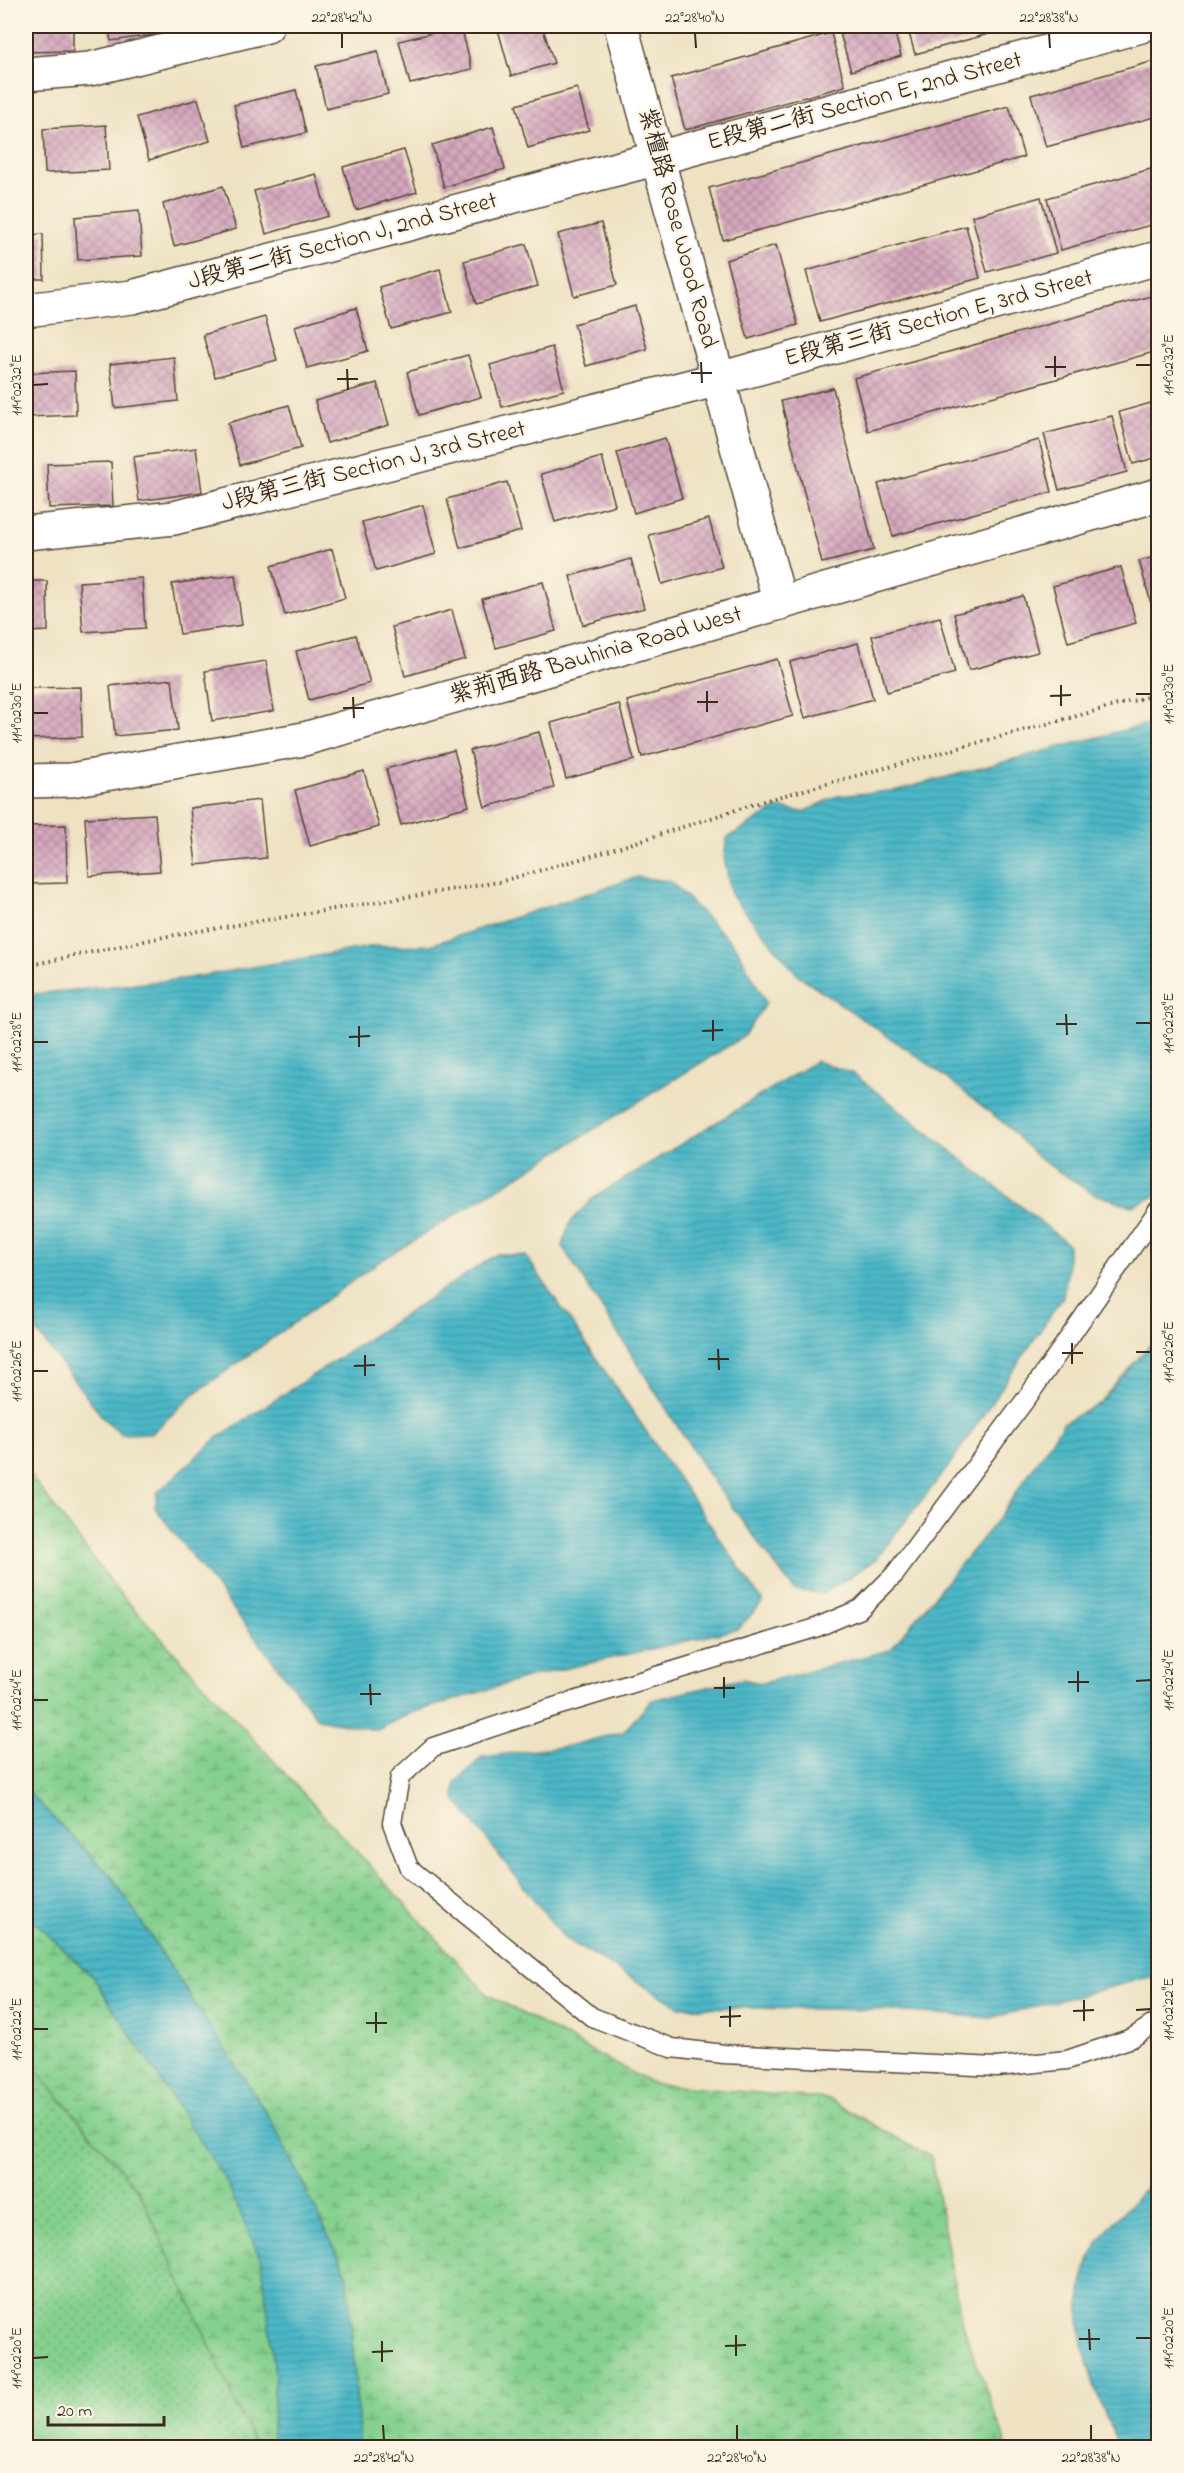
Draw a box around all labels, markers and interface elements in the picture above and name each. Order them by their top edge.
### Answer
text: 22°28'42"N [312,7,372,29]
text: 22°28'40"N [665,7,725,29]
text: 22°28'38"N [1019,7,1079,29]
street label: E段第二街 Section E, 2nd Street [704,43,1026,161]
street label: 紫檀路 Rose Wood Road [628,104,726,353]
street label: J段第二街 Section J, 2nd Street [185,184,501,300]
street label: E段第三街 Section E, 3rd Street [781,261,1097,377]
text: 114°02'32"E [1158,334,1180,396]
text: 114°02'32"E [6,354,28,416]
street label: J段第三街 Section J, 3rd Street [218,412,530,522]
street label: 紫荊西路 Bauhinia Road West [445,597,747,715]
text: 114°02'30"E [1158,664,1180,724]
text: 114°02'30"E [6,683,28,743]
text: 114°02'28"E [1158,993,1180,1053]
text: 114°02'28"E [6,1012,28,1072]
text: 114°02'26"E [1158,1321,1180,1383]
text: 114°02'26"E [6,1340,28,1402]
text: 114°02'24"E [1158,1649,1180,1711]
text: 114°02'24"E [6,1669,28,1731]
text: 114°02'22"E [1158,1978,1180,2040]
text: 114°02'22"E [6,1998,28,2060]
text: 114°02'20"E [1158,2307,1180,2369]
text: 114°02'20"E [6,2327,28,2389]
scale bar [48,2389,164,2427]
text: 20 m [57,2399,92,2425]
text: 22°28'42"N [354,2447,414,2469]
text: 22°28'40"N [707,2447,767,2469]
text: 22°28'38"N [1061,2447,1121,2469]

